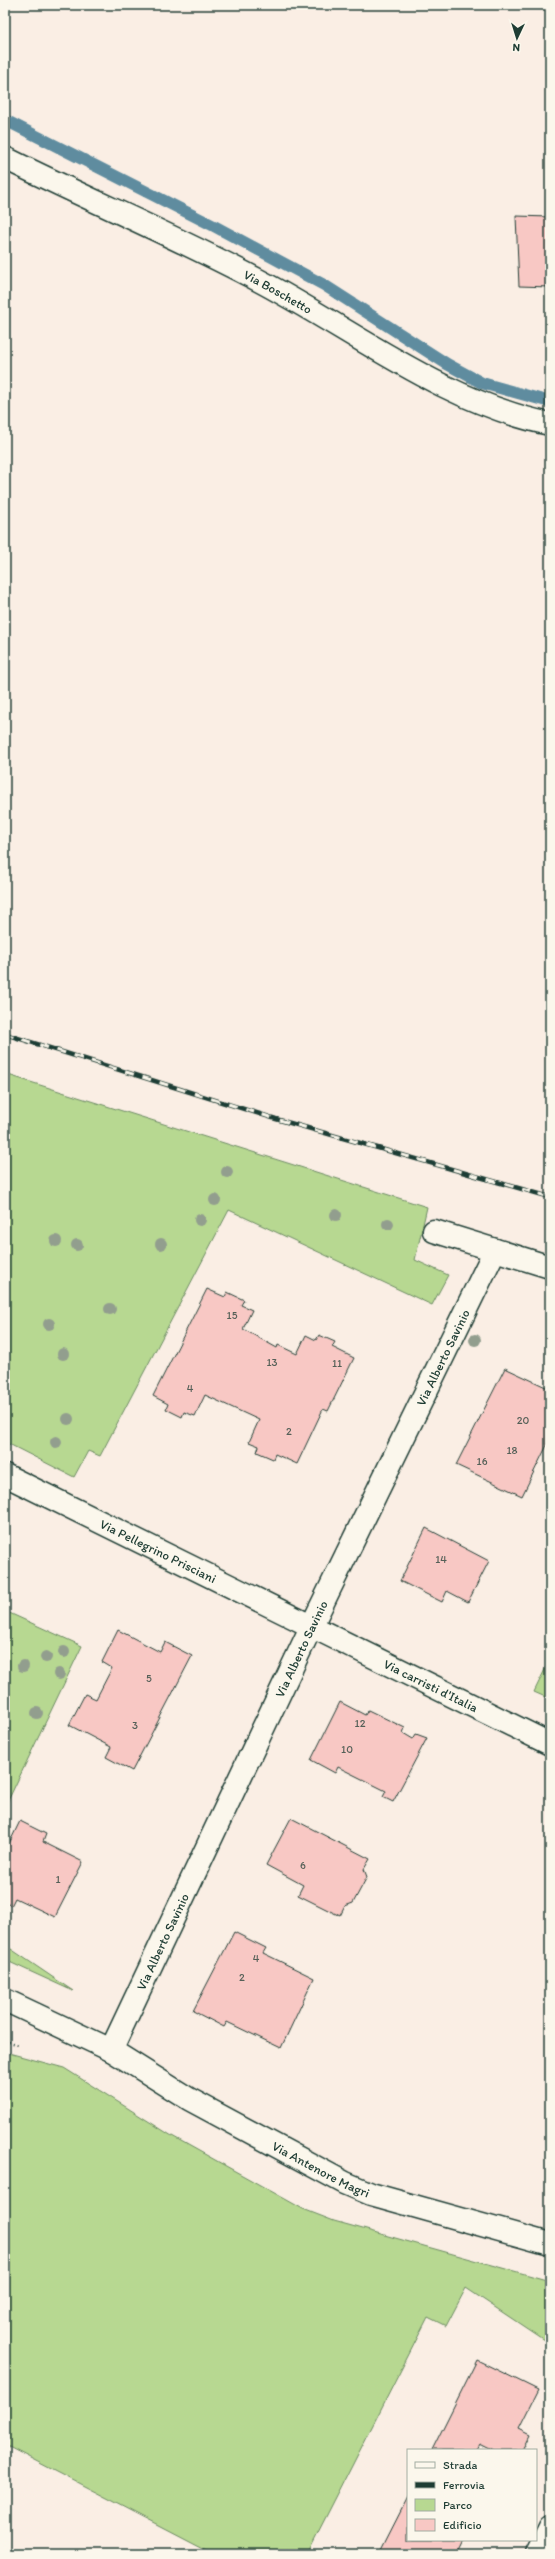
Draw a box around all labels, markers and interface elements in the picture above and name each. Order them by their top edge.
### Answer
north arrow [497,18,537,58]
text: N [512,41,521,54]
street label: Via Boschetto [241,267,315,317]
street label: Via Alberto Savinio [413,1307,473,1408]
house number: 15 [227,1309,238,1322]
house number: 13 [266,1356,278,1369]
house number: 11 [332,1357,342,1370]
house number: 4 [187,1382,194,1395]
house number: 20 [517,1414,530,1427]
house number: 2 [286,1425,292,1438]
house number: 18 [506,1444,518,1457]
house number: 16 [477,1455,488,1468]
street label: Via Pellegrino Prisciani [98,1516,219,1586]
house number: 14 [435,1553,447,1566]
street label: Via Alberto Savinio [272,1598,331,1700]
street label: Via carristi d'Italia [381,1656,481,1715]
house number: 5 [146,1672,152,1685]
house number: 12 [355,1717,366,1730]
house number: 3 [132,1719,138,1732]
house number: 10 [341,1743,353,1756]
house number: 6 [300,1859,306,1872]
house number: 1 [55,1873,61,1886]
street label: Via Alberto Savinio [133,1891,192,1993]
house number: 4 [253,1952,260,1965]
house number: 2 [239,1971,245,1984]
street label: Via Antenore Magri [270,2138,372,2201]
legend [407,2449,537,2541]
text: Strada [443,2458,478,2472]
text: Ferrovia [443,2478,485,2492]
text: Parco [443,2498,472,2512]
text: Edificio [443,2518,482,2532]

